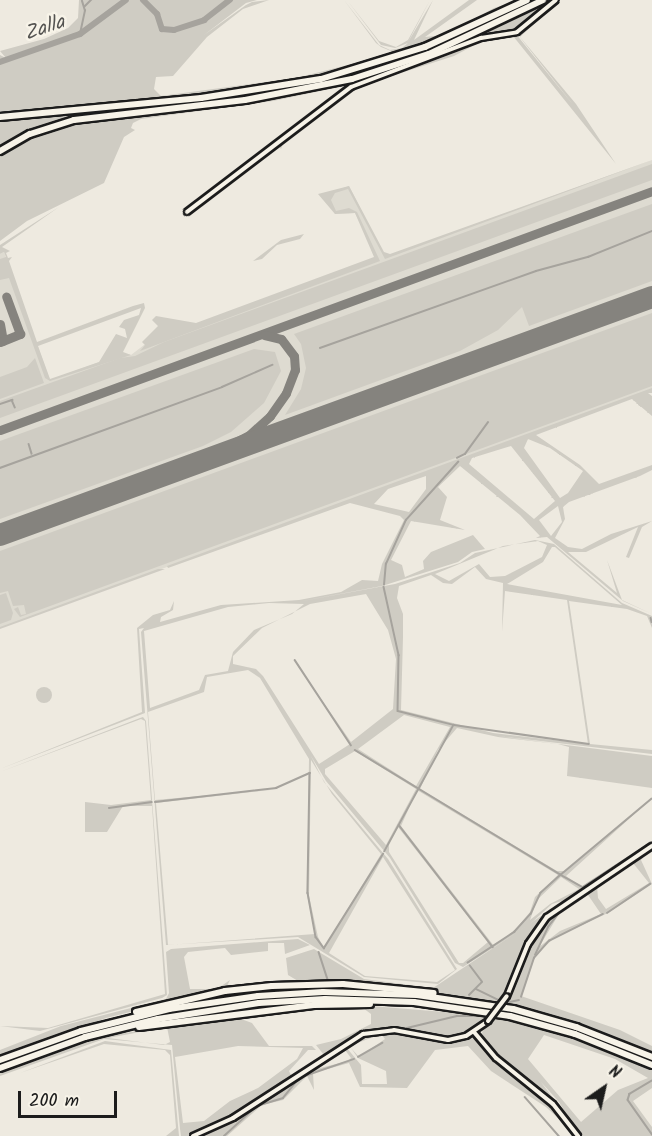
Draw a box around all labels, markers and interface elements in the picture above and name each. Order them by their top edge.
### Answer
water label: Zalla [22,11,68,47]
north arrow [574,1058,634,1118]
text: N [603,1059,626,1086]
scale bar [21,1079,120,1117]
text: 200 m [29,1087,79,1116]

